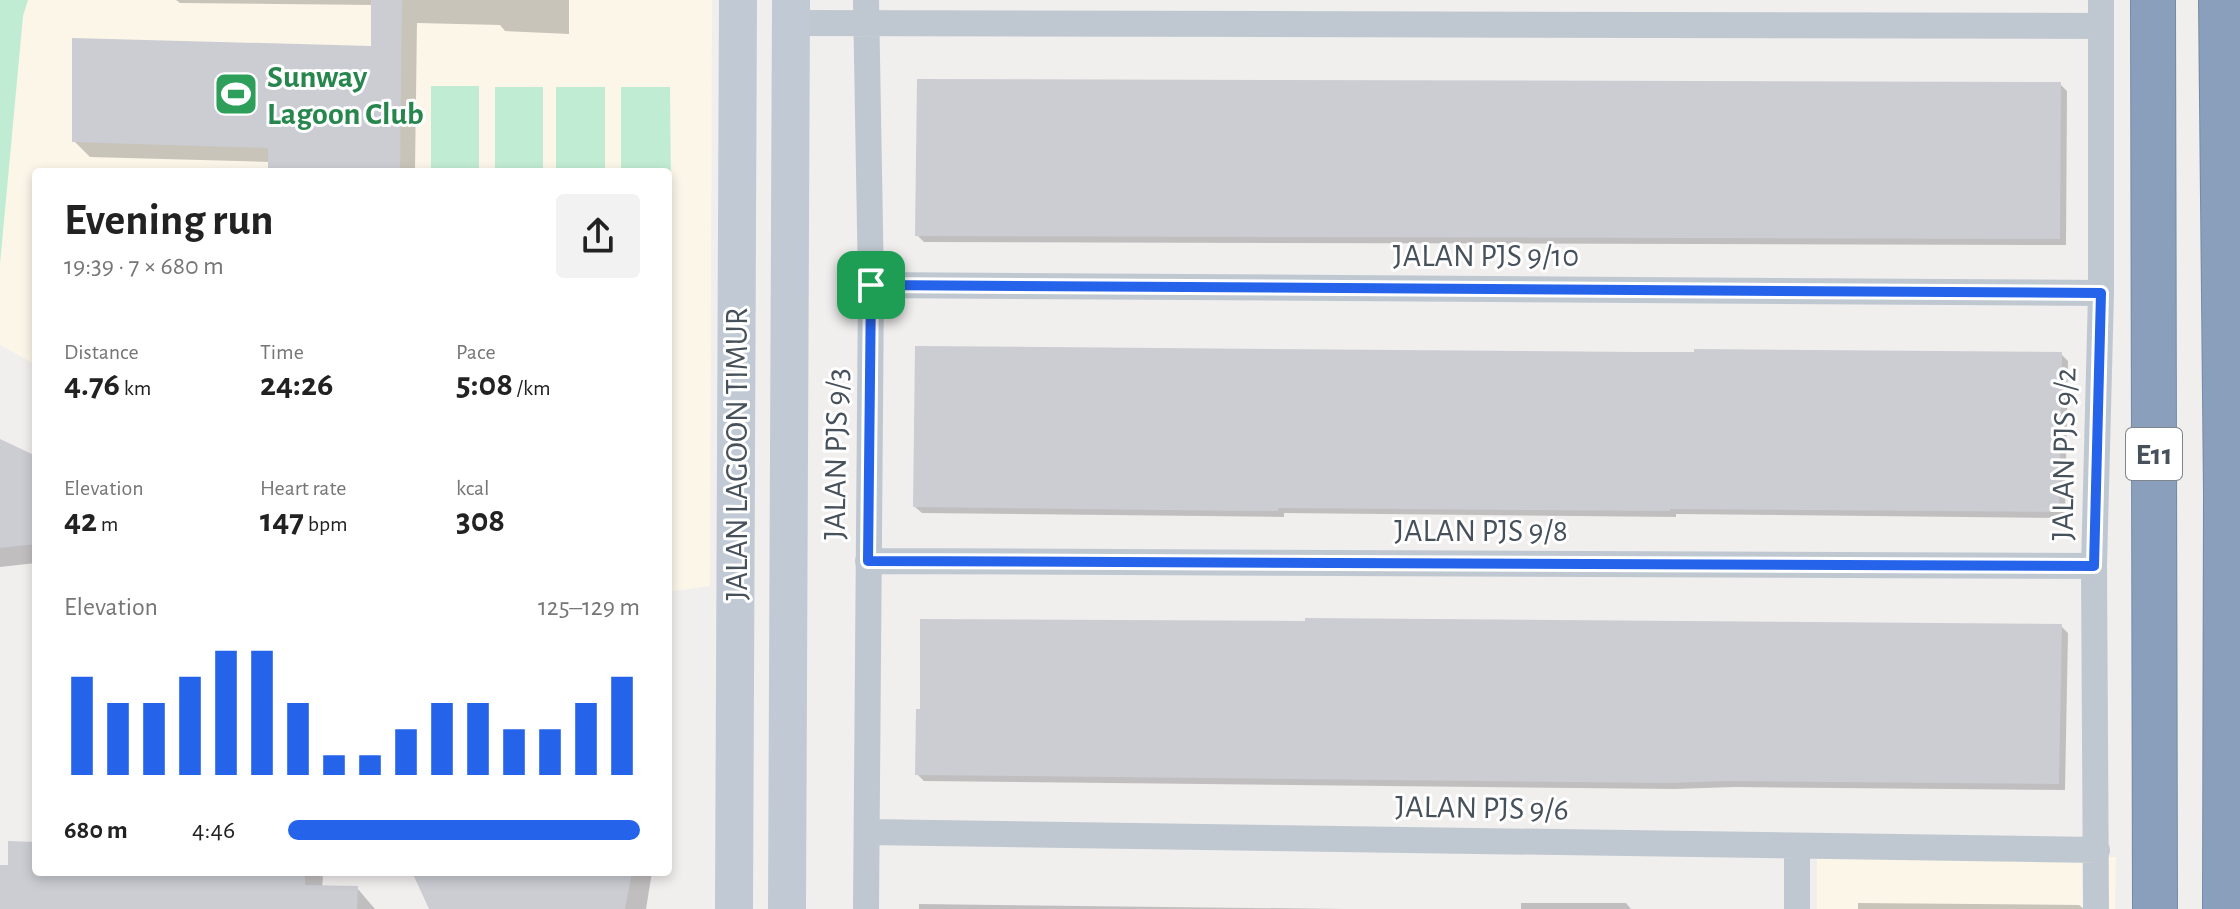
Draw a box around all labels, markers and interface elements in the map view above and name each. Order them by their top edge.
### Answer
place label: Sunway Lagoon Club [267,61,424,130]
sports icon: Sunway Lagoon Club [212,70,260,118]
button: share [556,194,640,278]
text: Evening run [64,199,273,243]
street label: JALAN PJS 9/10 [1393,240,1579,272]
pin [837,251,905,319]
text: 19:39 · 7 × 680 m [64,253,224,279]
icon: arrive [849,263,893,307]
street label: JALAN LAGOON TIMUR [721,308,753,601]
text: Distance [64,341,139,363]
text: Time [260,341,304,363]
text: Pace [456,341,496,363]
street label: JALAN PJS 9/2 [2046,367,2082,541]
text: 4.76 [64,368,120,402]
text: 24:26 [260,368,333,402]
text: 5:08 [456,368,513,402]
street label: JALAN PJS 9/3 [819,368,853,540]
text: km [120,377,151,399]
text: /km [513,377,551,399]
road number: E11 [2126,428,2182,480]
text: Elevation [64,477,144,499]
text: Heart rate [260,477,346,499]
text: kcal [456,477,490,499]
text: 42 [64,504,97,538]
text: 147 [260,504,304,538]
text: 308 [456,504,505,538]
text: m [97,513,118,535]
text: bpm [304,513,348,535]
street label: JALAN PJS 9/8 [1394,515,1568,547]
text: Elevation [64,594,158,620]
text: 125–129 m [538,594,640,620]
street label: JALAN PJS 9/6 [1395,790,1569,826]
text: 680 m [64,817,128,843]
text: 4:46 [192,817,235,843]

